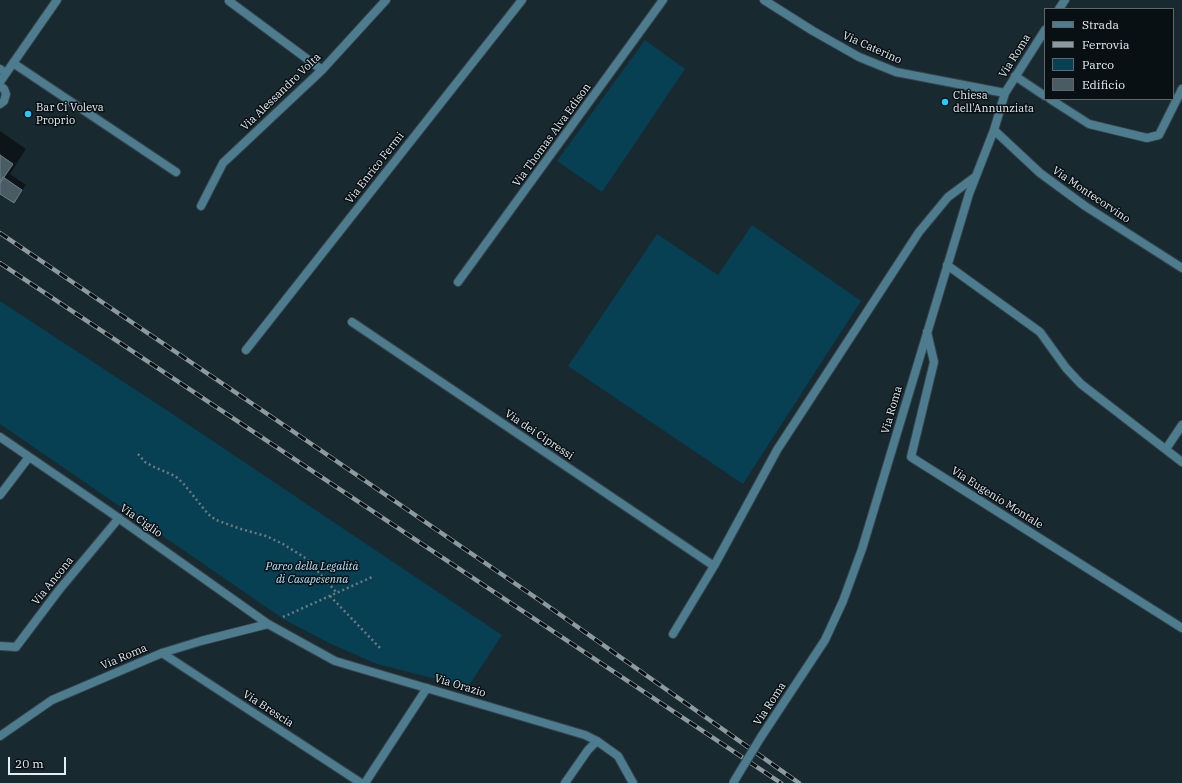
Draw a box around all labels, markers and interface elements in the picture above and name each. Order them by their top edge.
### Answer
legend [1044,8,1174,100]
text: Strada [1082,17,1119,32]
street label: Via Caterino [840,29,904,67]
street label: Via Roma [996,32,1034,80]
text: Ferrovia [1082,37,1129,52]
street label: Via Alessandro Volta [238,50,324,134]
text: Parco [1082,57,1114,72]
text: Edificio [1082,77,1125,92]
street label: Via Thomas Alva Edison [510,81,594,189]
place label: Chiesa dell'Annunziata [953,89,1034,115]
marker: Chiesa dell'Annunziata [940,97,950,107]
place label: Bar Ci Voleva Proprio [36,101,104,127]
marker: Bar Ci Voleva Proprio [23,109,33,119]
street label: Via Enrico Fermi [343,130,407,206]
street label: Via Montecorvino [1049,164,1133,226]
street label: Via Roma [879,385,905,435]
street label: Via dei Cipressi [502,407,576,463]
street label: Via Eugenio Montale [949,464,1045,532]
street label: Via Ciglio [117,502,165,540]
street label: Via Ancona [29,554,77,608]
park label: Parco della Legalità di Casapesenna [266,560,358,586]
street label: Via Roma [99,641,149,673]
street label: Via Orazio [433,672,487,700]
street label: Via Roma [751,680,789,728]
street label: Via Brescia [240,688,296,730]
scale bar [10,749,68,775]
text: 20 m [15,756,44,771]

